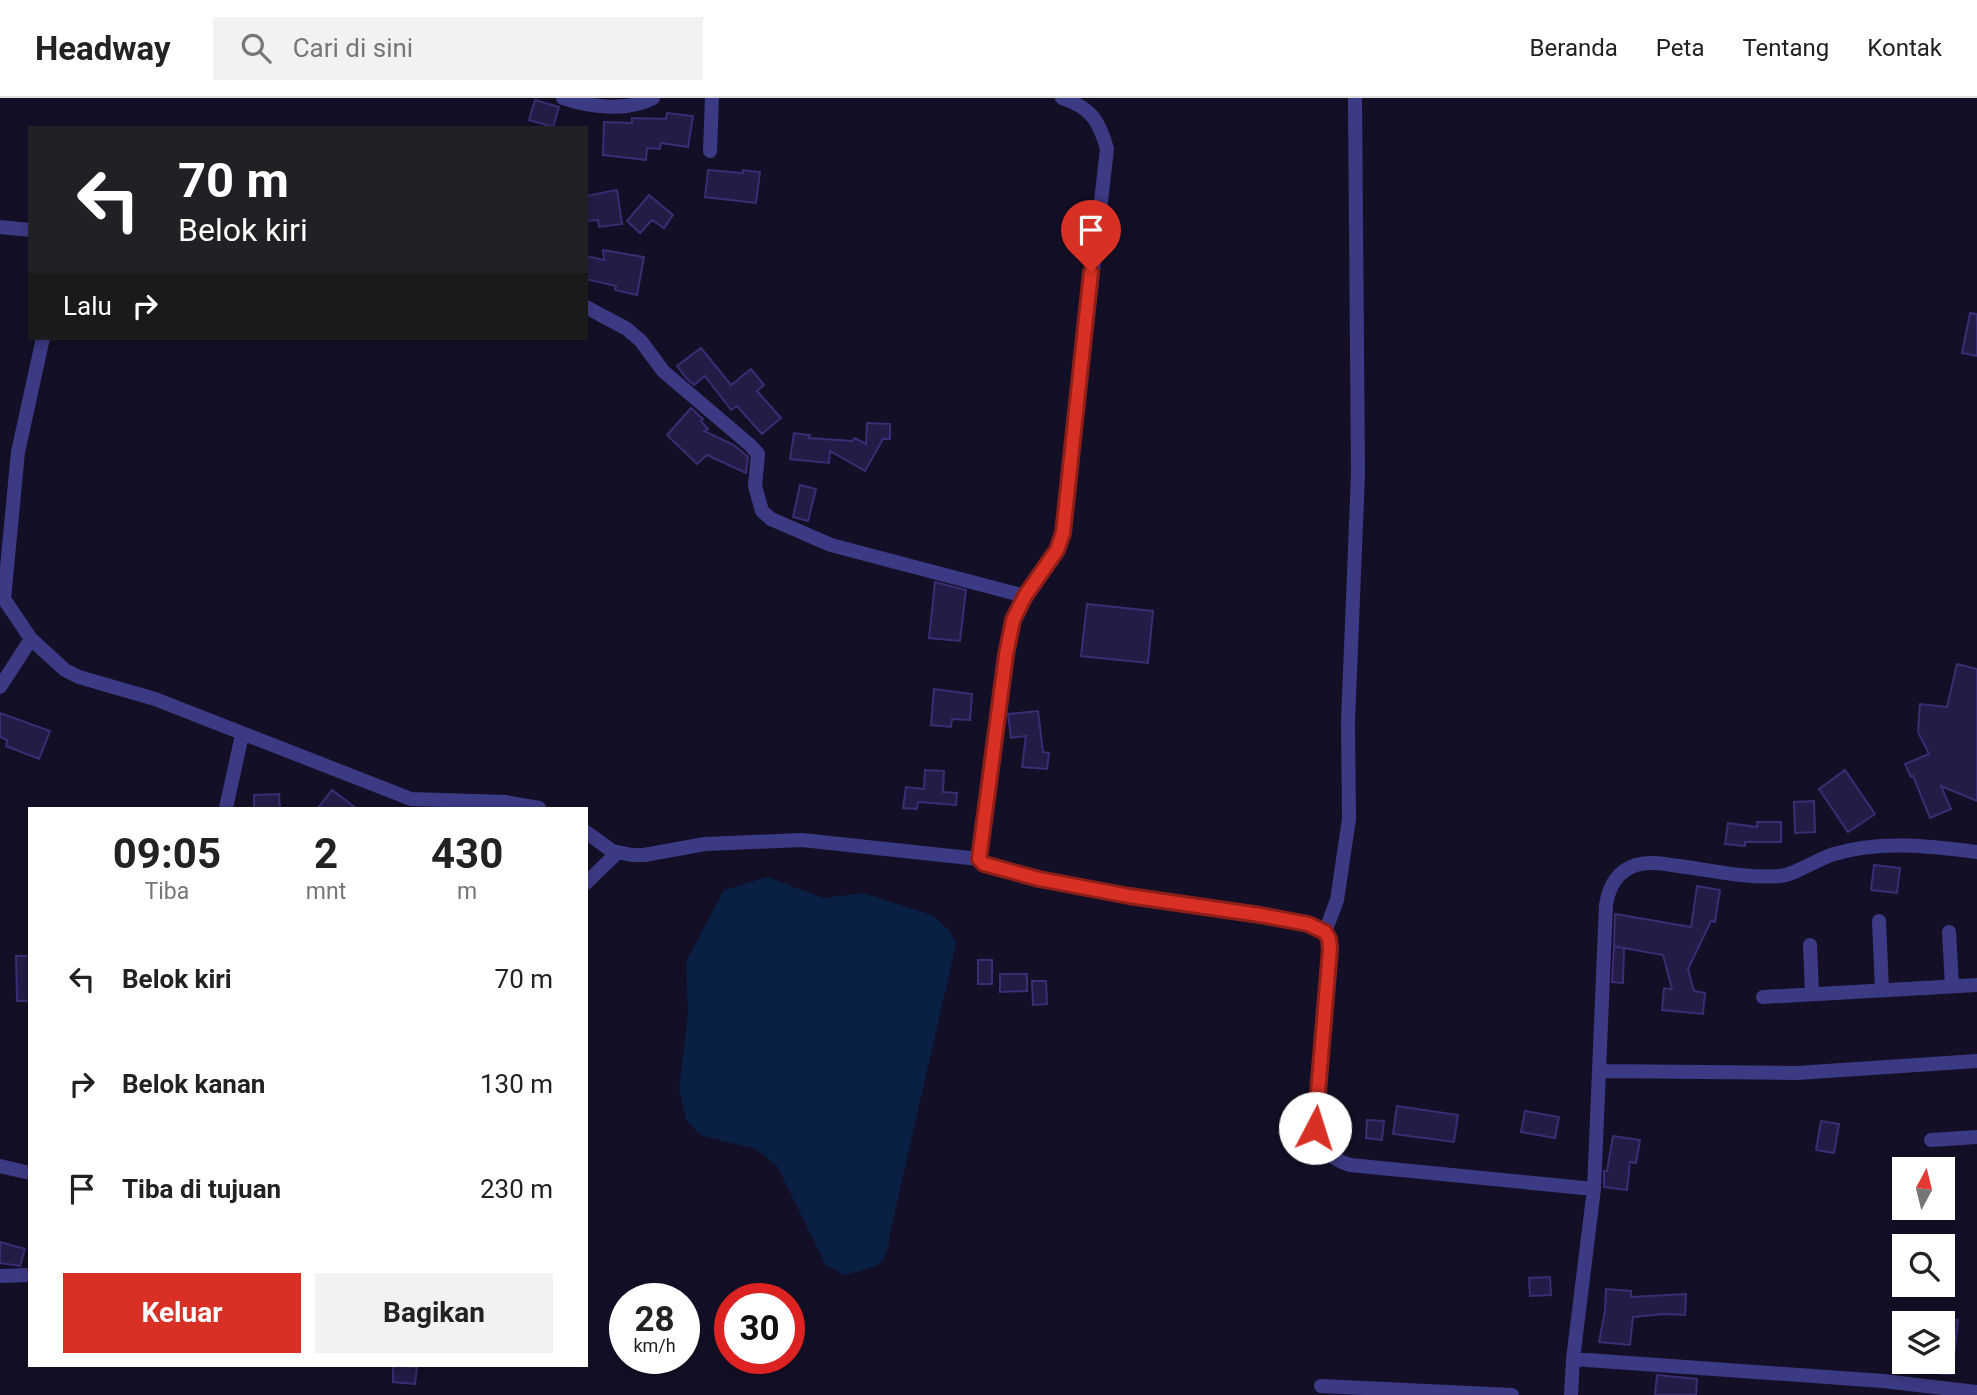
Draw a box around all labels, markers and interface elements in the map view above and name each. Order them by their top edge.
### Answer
search box [213,17,703,80]
text: Headway [35,29,171,68]
icon: search [237,29,275,67]
text: Cari di sini [293,33,413,63]
text: Beranda [1530,34,1618,62]
text: Peta [1656,34,1704,62]
text: Tentang [1742,34,1829,62]
text: Kontak [1867,34,1942,62]
text: 70 m [178,152,289,209]
icon: left [63,154,154,245]
pin [1061,200,1121,272]
text: Belok kiri [178,211,308,249]
icon: arrive [1072,211,1110,249]
icon: right [126,287,164,325]
text: Lalu [63,291,112,321]
text: 09:05 [113,829,221,878]
text: 2 [314,829,338,878]
text: 430 [431,829,503,878]
text: Tiba [145,878,189,905]
text: mnt [306,878,346,905]
text: m [457,878,477,905]
icon: left [63,960,101,998]
text: Belok kiri [122,964,232,994]
text: 70 m [495,964,553,994]
icon: right [63,1065,101,1103]
text: Belok kanan [122,1069,265,1099]
text: 130 m [480,1069,553,1099]
position arrow [1278,1091,1352,1165]
north arrow [1892,1157,1955,1220]
map controls [1892,1157,1955,1374]
icon: arrive [63,1170,101,1208]
text: Tiba di tujuan [122,1174,281,1204]
text: 230 m [480,1174,553,1204]
button: search [1892,1234,1955,1297]
button: Keluar [63,1273,301,1353]
button: Bagikan [315,1273,553,1353]
speed limit sign: 30 [714,1283,805,1374]
text: 28 [634,1299,675,1340]
button: layers [1892,1311,1955,1374]
text: km/h [633,1335,676,1356]

